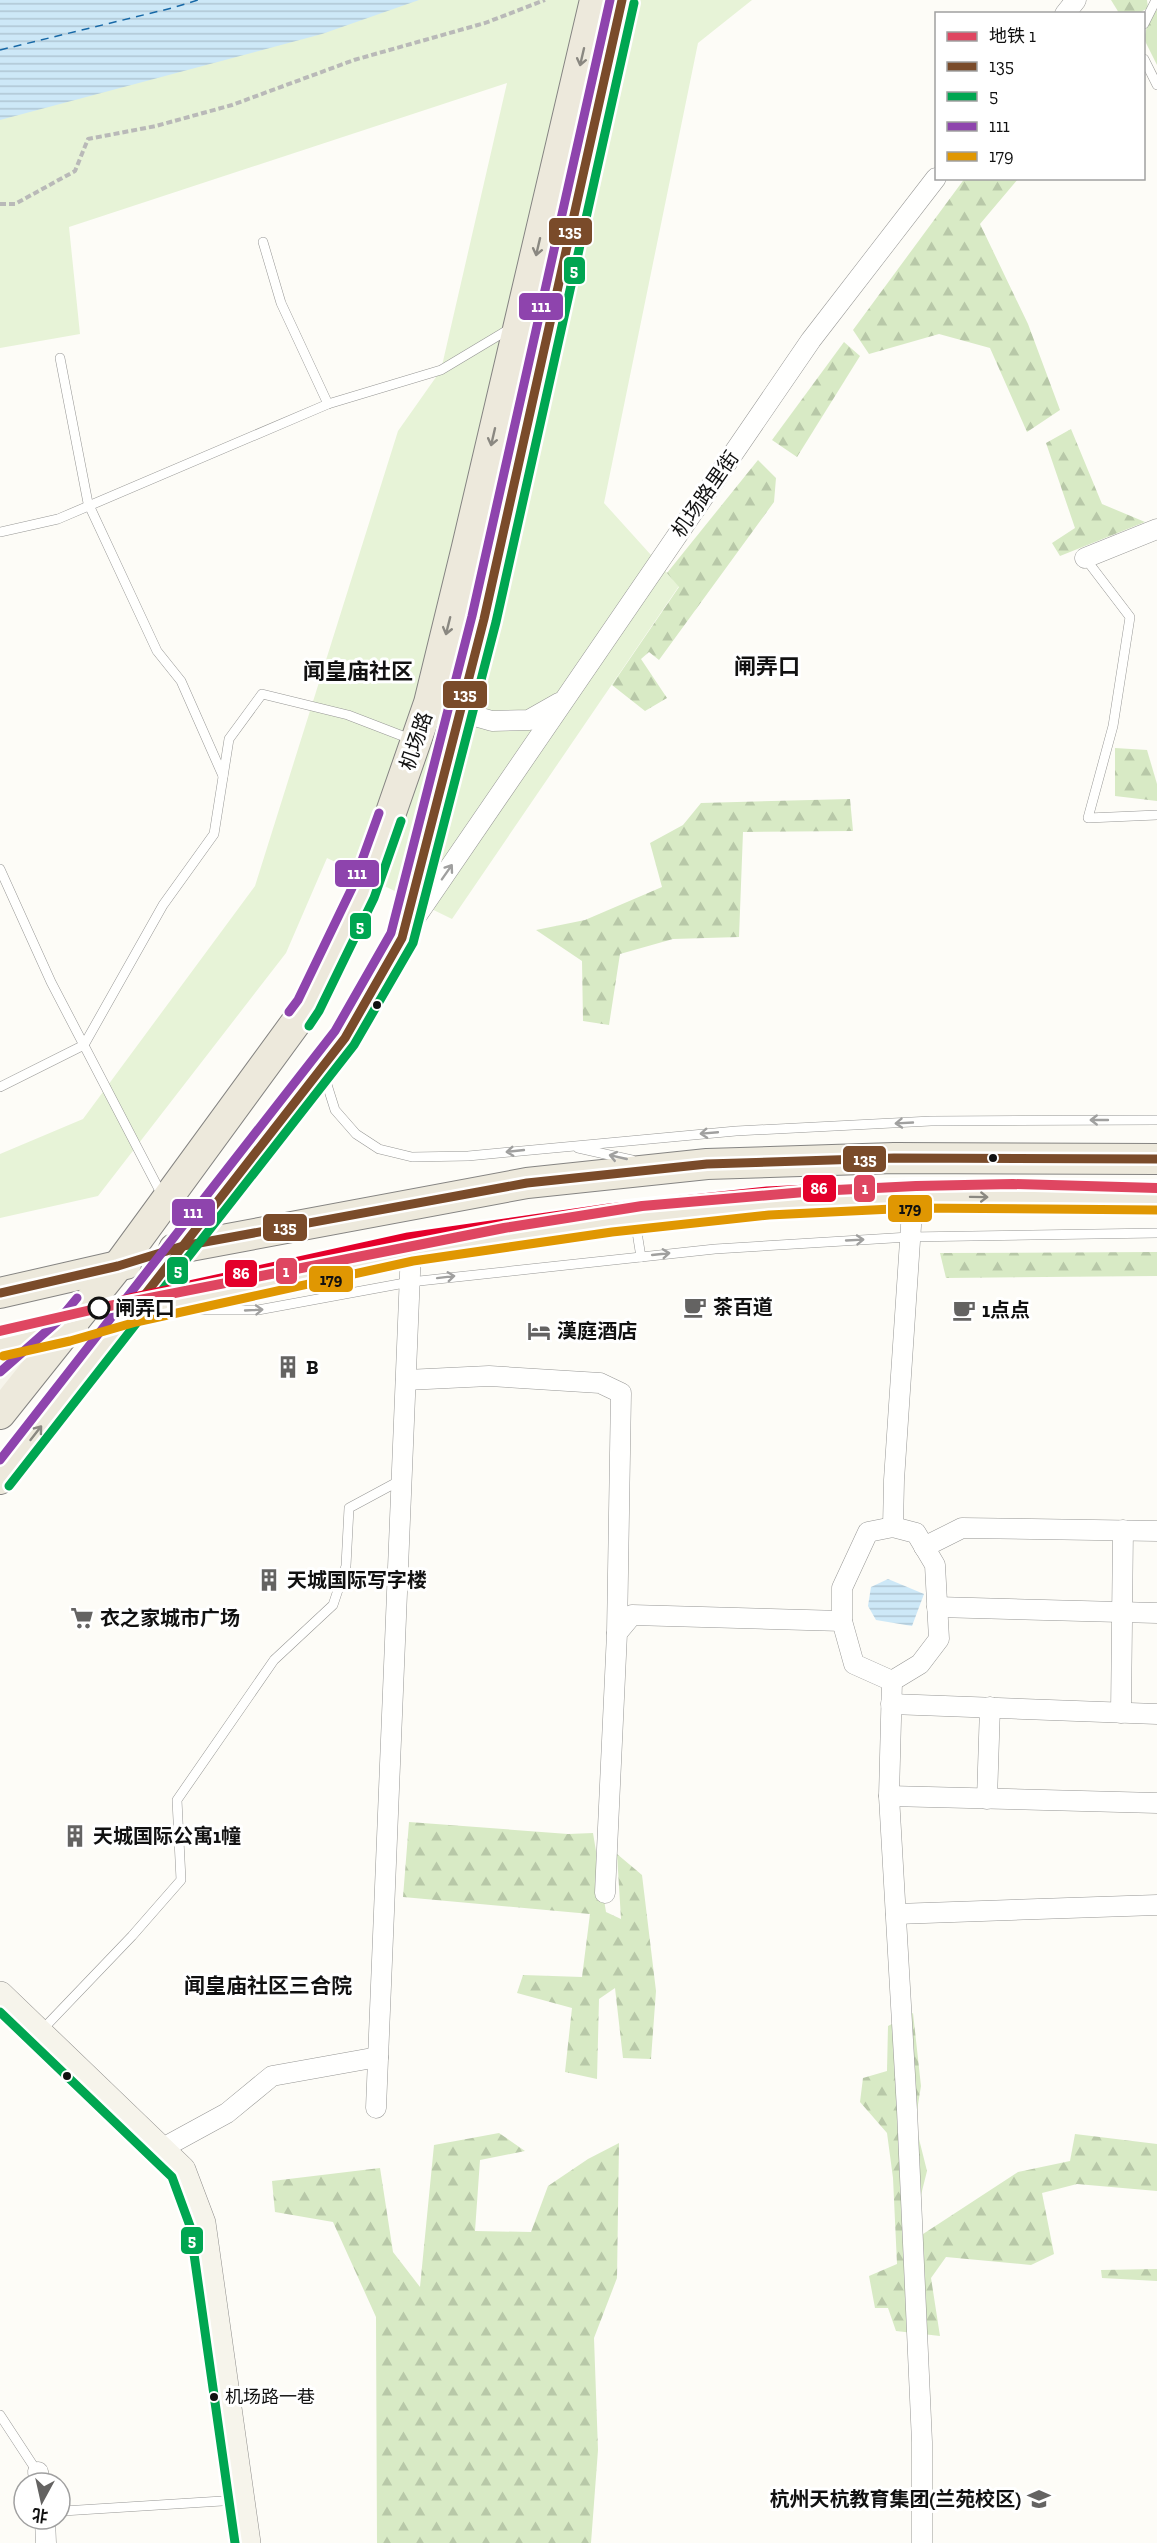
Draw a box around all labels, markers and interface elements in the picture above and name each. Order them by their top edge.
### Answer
legend [935,12,1145,180]
text: 地铁 1 [989,25,1036,47]
one-way arrow [575,47,587,66]
text: 135 [989,55,1014,77]
text: 5 [989,85,998,107]
text: 111 [989,115,1010,137]
text: 179 [989,145,1014,167]
line badge: 135 [548,217,593,246]
text: 135 [558,222,582,241]
one-way arrow [531,237,543,256]
line badge: 5 [563,256,586,285]
text: 5 [570,261,578,280]
line badge: 111 [518,292,564,321]
text: 111 [531,297,551,316]
one-way arrow [487,427,499,446]
street label: 机场路里街 [666,446,744,542]
one-way arrow [441,617,453,636]
district label: 闸弄口 [734,653,800,680]
district label: 闻皇庙社区 [303,658,413,685]
line badge: 135 [442,680,488,709]
text: 135 [453,685,477,704]
street label: 机场路 [395,709,437,773]
line badge: 111 [334,859,380,888]
text: 111 [347,864,367,883]
one-way arrow [441,864,453,881]
line badge: 5 [349,912,372,940]
text: 5 [356,917,364,936]
unlabelled marker [371,999,383,1011]
one-way arrow [1089,1114,1109,1126]
one-way arrow [894,1118,914,1129]
one-way arrow [699,1128,719,1139]
line badge: 135 [842,1145,887,1173]
one-way arrow [505,1146,525,1157]
text: 135 [853,1150,877,1169]
one-way arrow [609,1151,628,1162]
unlabelled marker [987,1152,999,1164]
line badge: 86 [802,1174,837,1203]
line badge: 1 [853,1174,876,1203]
text: 86 [810,1179,828,1198]
text: 1 [862,1179,869,1198]
one-way arrow [969,1191,989,1203]
line badge: 179 [887,1194,933,1223]
line badge: 111 [171,1198,216,1227]
text: 179 [899,1199,922,1218]
text: 111 [183,1203,203,1222]
line badge: 135 [262,1213,308,1242]
text: 135 [273,1218,297,1237]
one-way arrow [845,1235,865,1246]
one-way arrow [651,1249,670,1260]
line badge: 5 [166,1256,189,1285]
line badge: 1 [275,1257,298,1285]
line badge: 86 [224,1259,258,1288]
text: 5 [174,1261,182,1280]
text: 1 [283,1262,290,1281]
text: 86 [232,1264,250,1283]
line badge: 179 [308,1265,354,1293]
text: 179 [320,1270,343,1289]
one-way arrow [436,1271,456,1282]
cafe icon: 茶百道 [682,1294,708,1320]
place label: 茶百道 [713,1295,773,1319]
place label: 闸弄口 [115,1296,175,1320]
marker: 闸弄口 [88,1297,110,1319]
cafe icon: 1点点 [951,1297,977,1323]
place label: 1点点 [982,1298,1030,1322]
one-way arrow [244,1304,264,1315]
hotel icon: 漢庭酒店 [526,1318,552,1344]
place label: 漢庭酒店 [557,1319,637,1343]
building icon: B [275,1354,301,1380]
place label: B [306,1355,318,1379]
one-way arrow [30,1425,43,1441]
building icon: 天城国际写字楼 [256,1567,282,1593]
place label: 天城国际写字楼 [287,1568,427,1592]
supermarket icon: 衣之家城市广场 [69,1605,95,1631]
place label: 衣之家城市广场 [100,1606,240,1630]
building icon: 天城国际公寓1幢 [62,1823,88,1849]
place label: 天城国际公寓1幢 [93,1824,241,1848]
district label: 闻皇庙社区三合院 [184,1973,352,1998]
unlabelled marker [61,2070,73,2082]
line badge: 5 [180,2226,204,2255]
text: 5 [188,2231,196,2250]
place label: 机场路一巷 [225,2386,315,2408]
marker: 机场路一巷 [208,2391,220,2403]
north arrow [12,2471,72,2531]
school or university icon: 杭州天杭教育集团(兰苑校区) [1026,2486,1052,2512]
place label: 杭州天杭教育集团(兰苑校区) [769,2487,1021,2511]
text: 北 [31,2505,49,2526]

